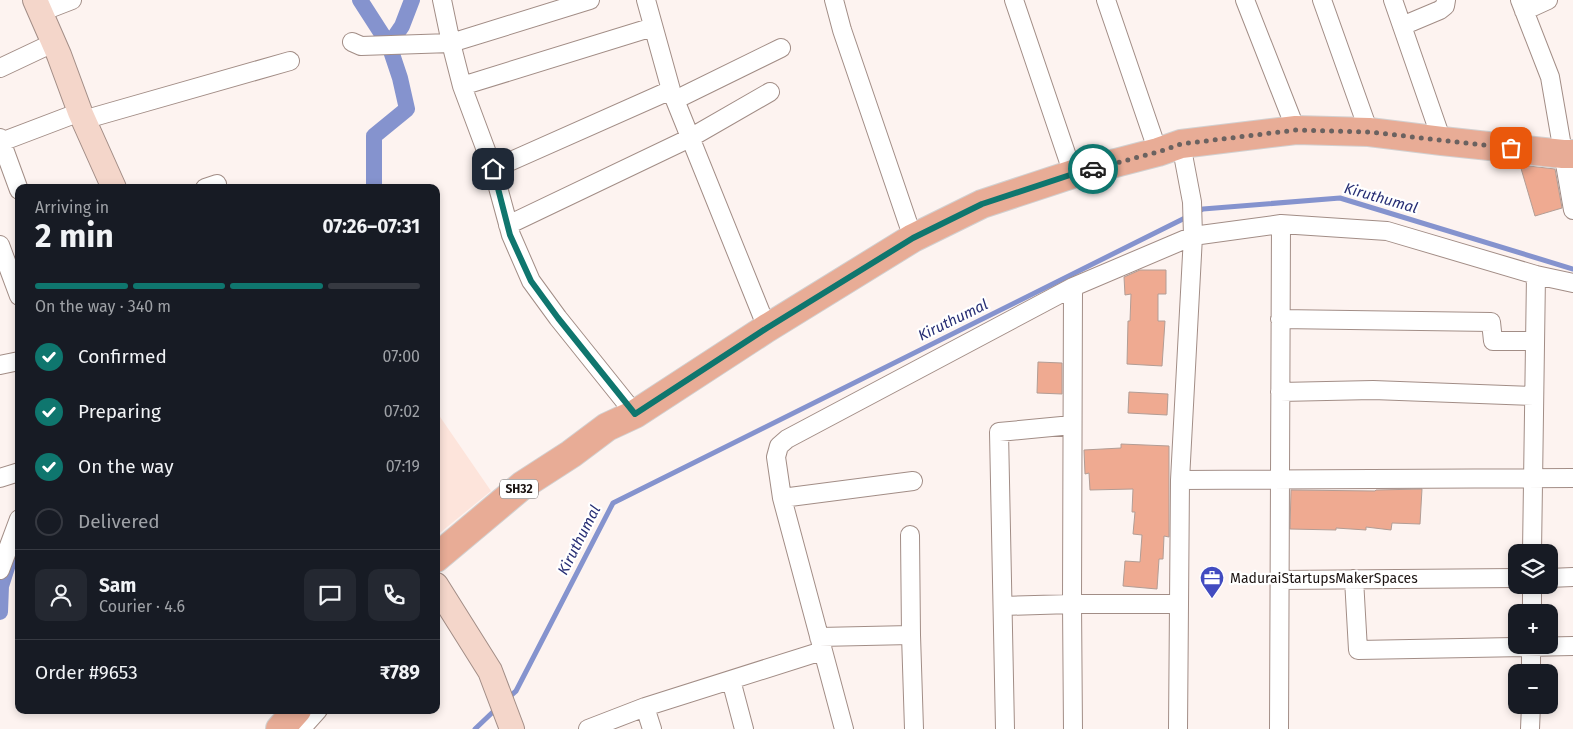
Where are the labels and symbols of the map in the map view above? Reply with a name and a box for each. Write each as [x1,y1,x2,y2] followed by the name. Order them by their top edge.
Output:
[1490,127,1532,169] pin
[1068,144,1118,194] courier
[472,148,514,190] pin
[1342,179,1420,217] water label: Kiruthumal
[915,295,991,345] water label: Kiruthumal
[500,479,538,498] road number: SH32
[554,502,604,578] water label: Kiruthumal
[1199,565,1225,599] office icon: MaduraiStartupsMakerSpaces
[1230,570,1418,587] place label: MaduraiStartupsMakerSpaces

